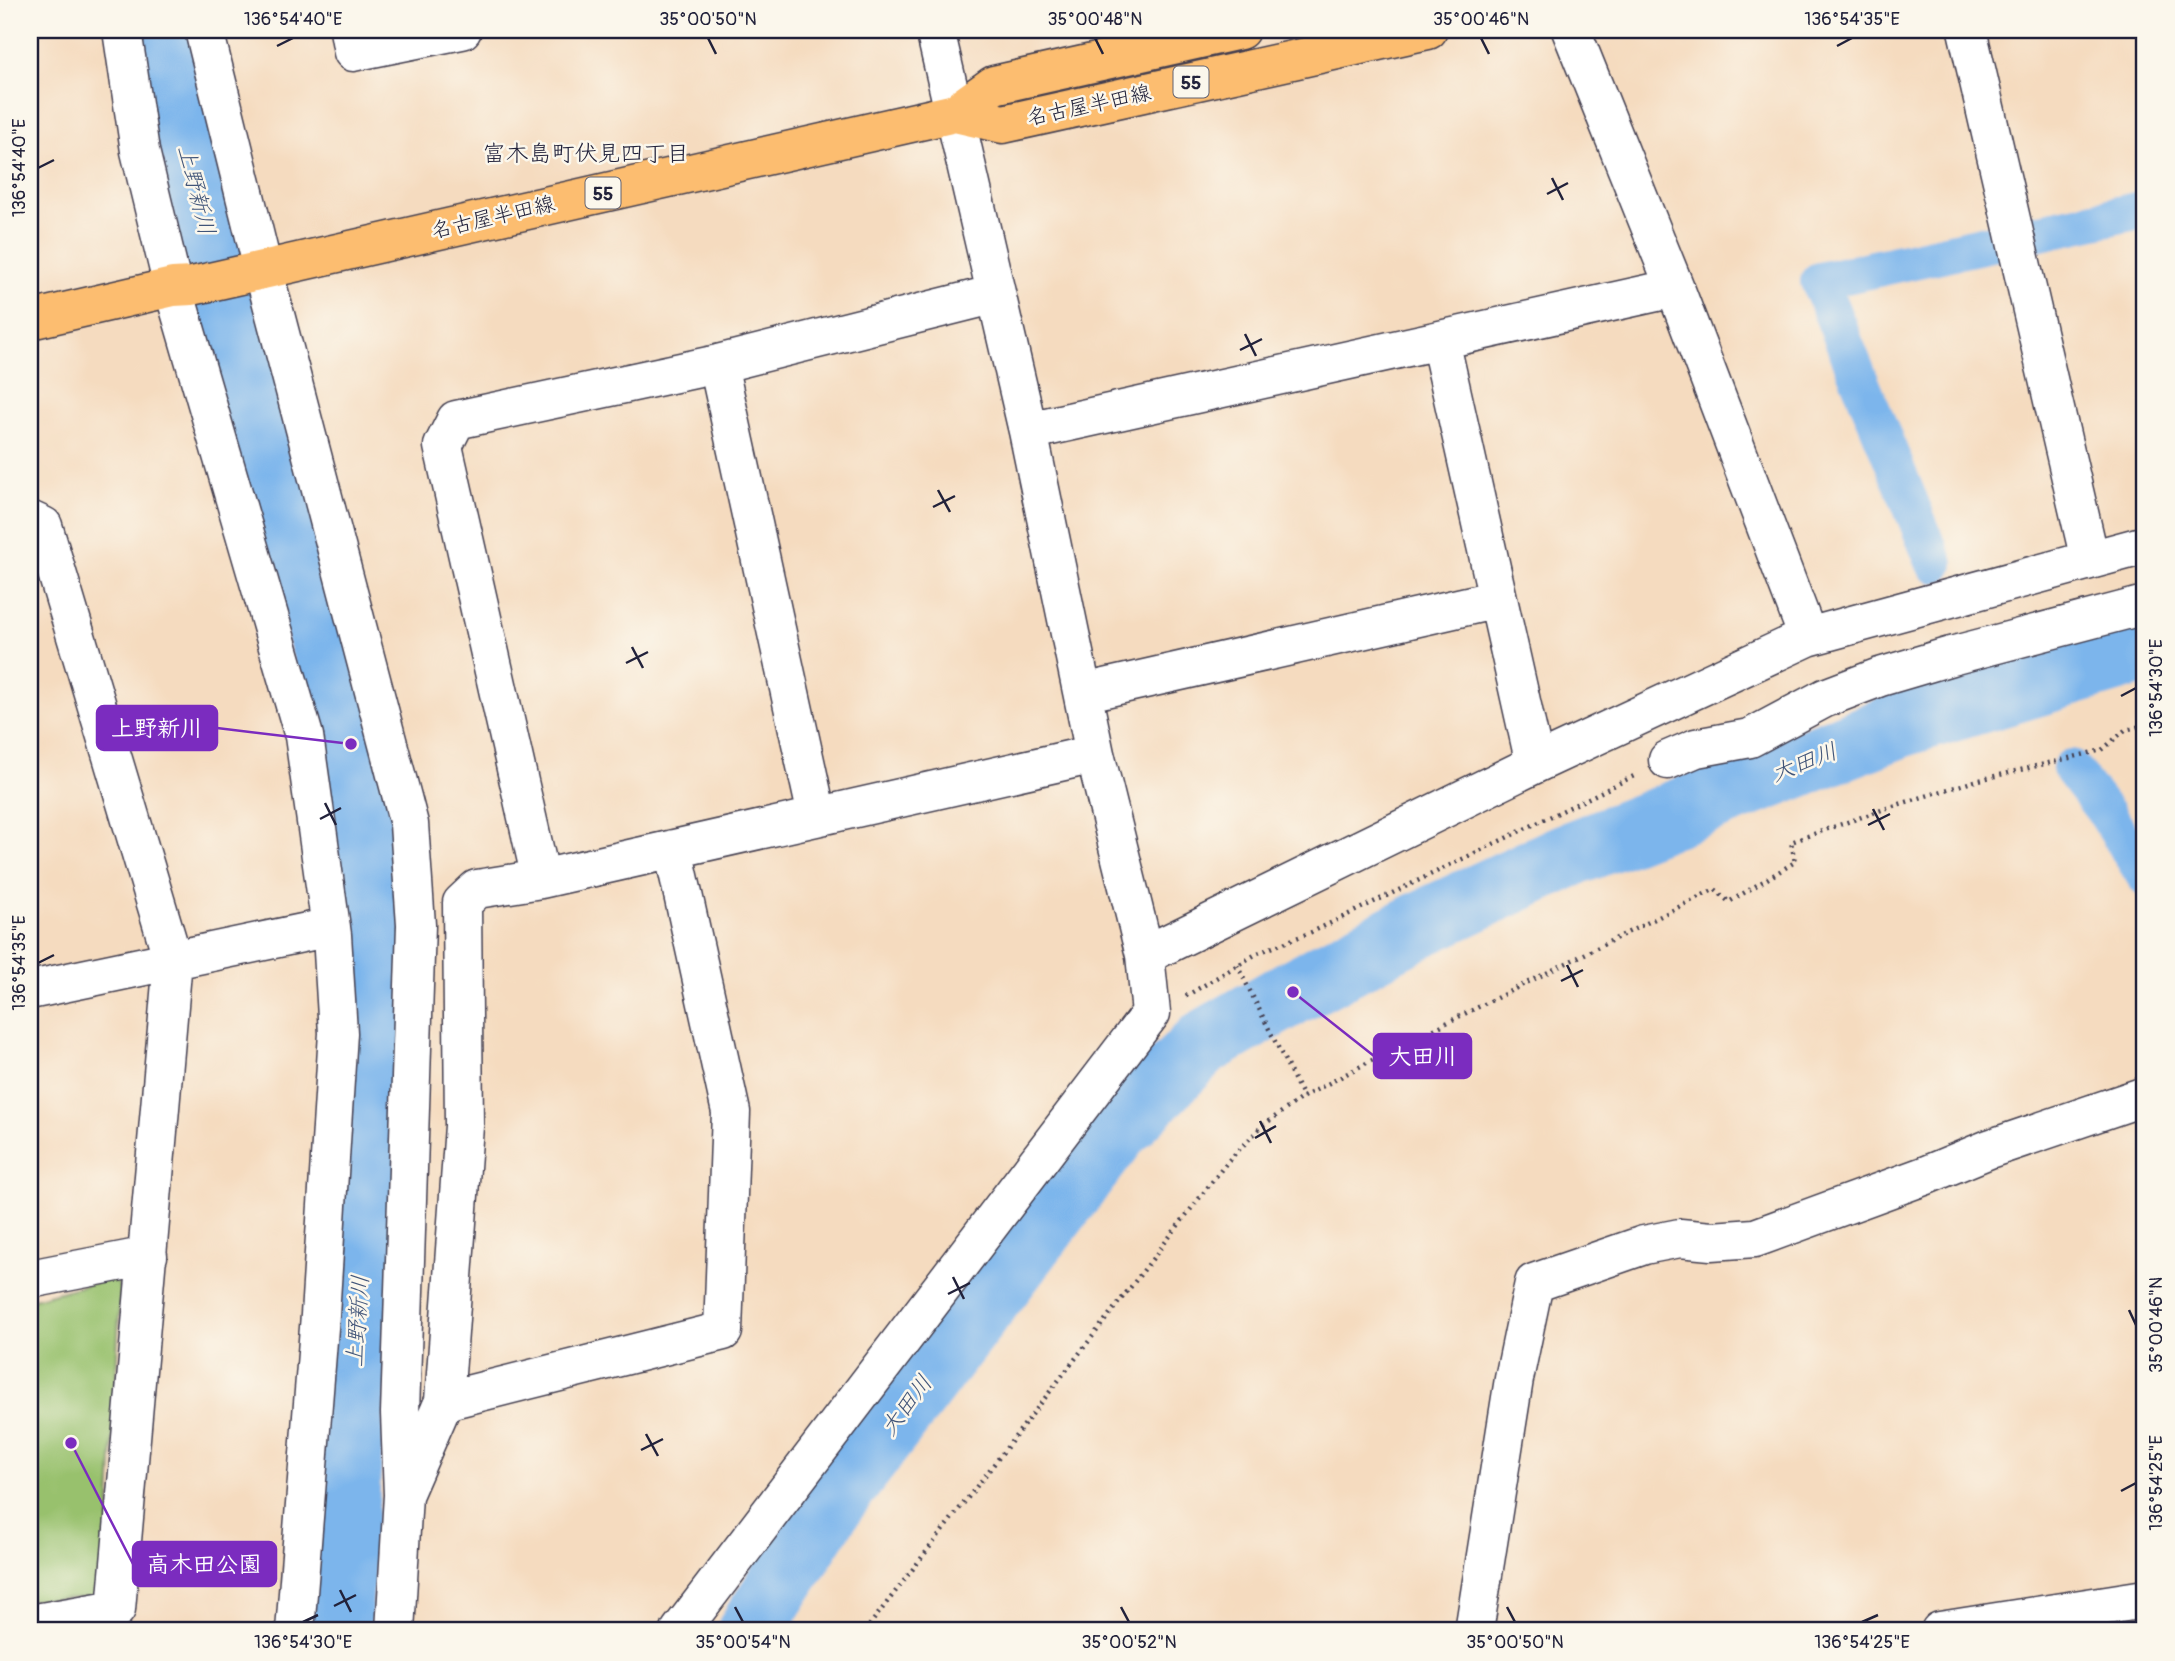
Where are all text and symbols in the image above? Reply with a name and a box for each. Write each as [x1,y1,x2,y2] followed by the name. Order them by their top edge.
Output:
[244,8,342,31] text: 136°54'40"E
[659,8,757,31] text: 35°00'50"N
[1048,8,1142,31] text: 35°00'48"N
[1433,8,1529,31] text: 35°00'46"N
[1804,8,1900,31] text: 136°54'35"E
[1174,66,1208,97] road number: 55
[1025,79,1154,132] street label: 名古屋半田線
[8,119,31,217] text: 136°54'40"E
[483,139,690,168] district label: 富木島町伏見四丁目
[171,142,222,238] water label: 上野新川
[586,178,620,209] road number: 55
[429,190,558,245] street label: 名古屋半田線
[2145,639,2168,737] text: 136°54'30"E
[97,706,217,750] callout: 上野新川
[111,714,203,743] text: 上野新川
[1767,737,1842,788] water label: 大田川
[8,915,31,1011] text: 136°54'35"E
[1374,1034,1471,1078] callout: 大田川
[1389,1042,1458,1071] text: 大田川
[340,1274,375,1368] water label: 上野新川
[2145,1277,2168,1373] text: 35°00'46"N
[874,1369,939,1442] water label: 大田川
[2145,1435,2168,1531] text: 136°54'25"E
[133,1542,276,1586] callout: 高木田公園
[147,1550,262,1579] text: 高木田公園
[254,1631,352,1654] text: 136°54'30"E
[695,1631,791,1654] text: 35°00'54"N
[1081,1631,1177,1654] text: 35°00'52"N
[1466,1631,1564,1654] text: 35°00'50"N
[1814,1631,1910,1654] text: 136°54'25"E

